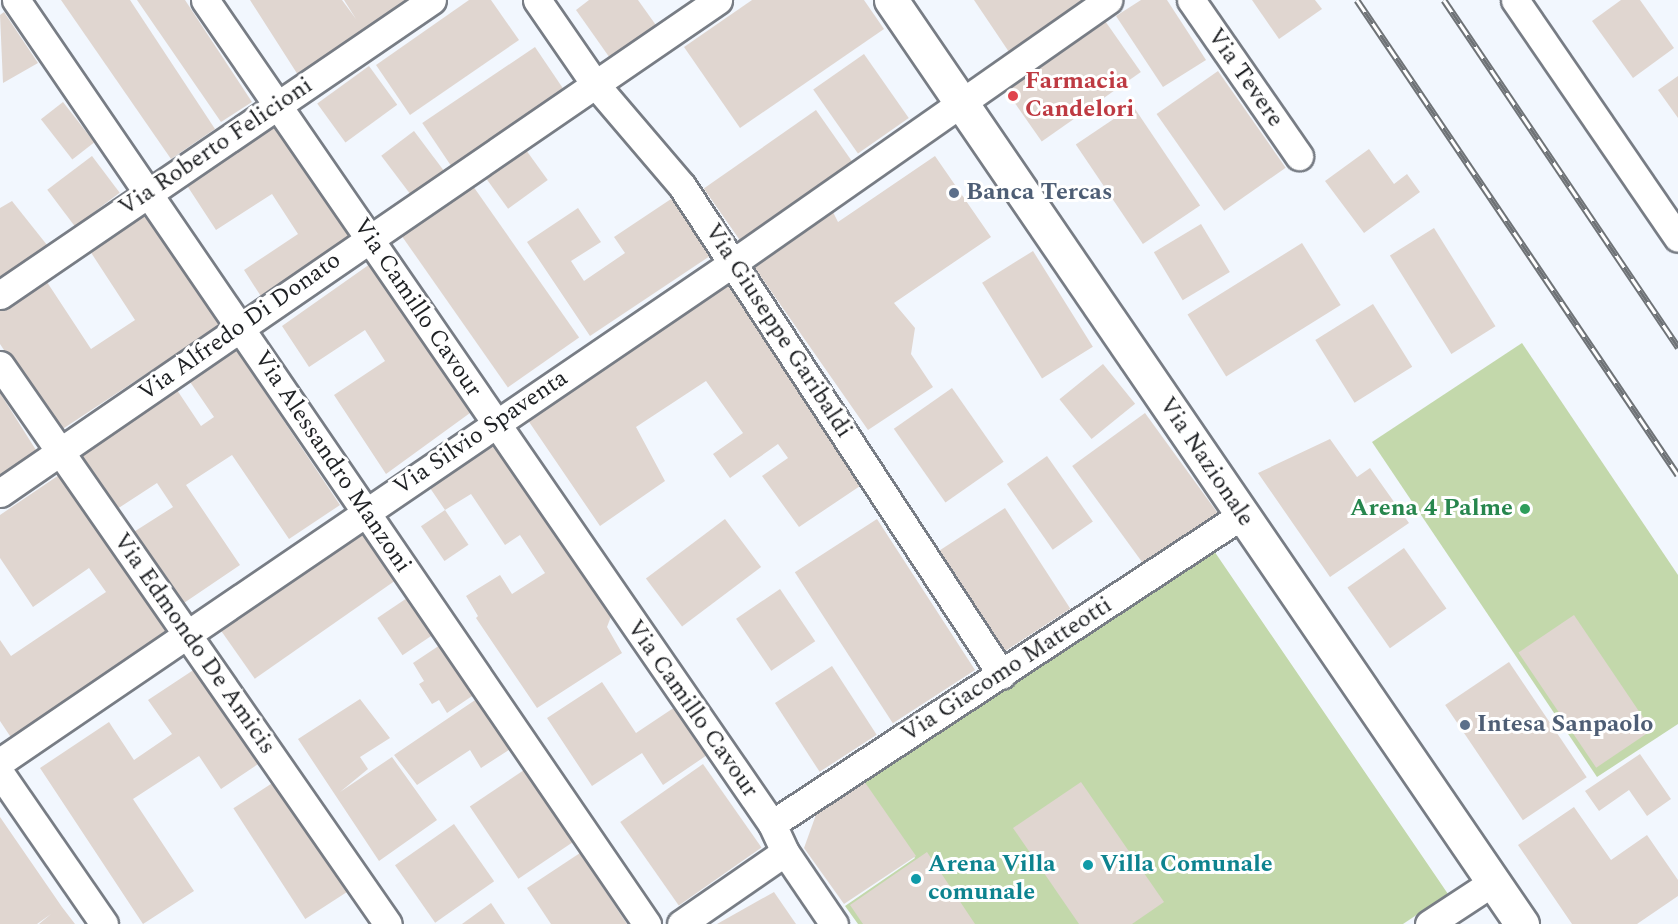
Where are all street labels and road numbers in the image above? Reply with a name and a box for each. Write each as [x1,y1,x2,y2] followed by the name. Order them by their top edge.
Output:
[1201,23,1289,133] street label: Via Tevere
[114,71,318,223] street label: Via Roberto Felicioni
[346,213,488,403] street label: Via Camillo Cavour
[698,218,858,444] street label: Via Giuseppe Garibaldi
[133,246,347,408] street label: Via Alfredo Di Donato
[247,345,417,579] street label: Via Alessandro Manzoni
[388,364,574,502] street label: Via Silvio Spaventa
[1152,392,1260,532] street label: Via Nazionale
[107,528,281,760] street label: Via Edmondo De Amicis
[896,591,1118,749] street label: Via Giacomo Matteotti
[620,615,764,803] street label: Via Camillo Cavour

